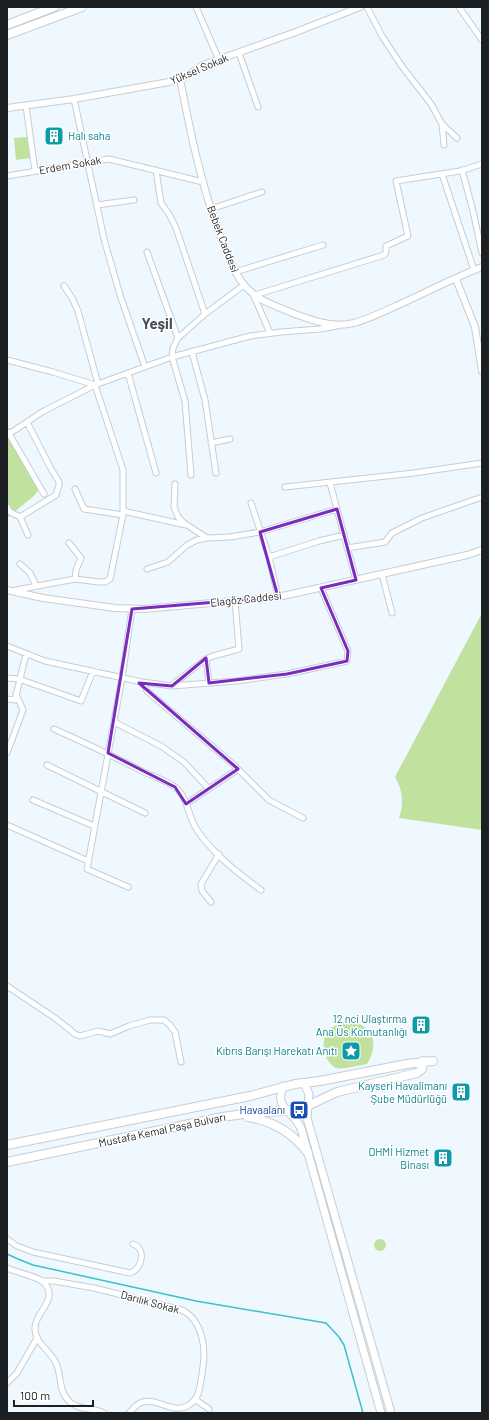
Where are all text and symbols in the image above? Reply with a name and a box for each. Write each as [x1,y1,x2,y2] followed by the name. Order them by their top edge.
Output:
[168,50,230,87] street label: Yüksel Sokak
[43,125,65,147] building icon: Halı saha
[68,129,110,142] place label: Halı saha
[38,153,102,176] street label: Erdem Sokak
[205,204,242,274] street label: Bebek Caddesi
[141,314,173,332] district label: Yeşil
[210,588,283,609] street label: Elagöz Caddesi
[316,1012,407,1038] place label: 12 nci Ulaştırma Ana Üs Komutanlığı
[410,1014,432,1036] building icon: 12 nci Ulaştırma Ana Üs Komutanlığı
[340,1040,362,1062] place icon: Kıbrıs Barışı Harekatı Anıtı
[216,1044,337,1057] place label: Kıbrıs Barışı Harekatı Anıtı
[358,1079,447,1105] place label: Kayseri Havalimanı Şube Müdürlüğü
[450,1081,472,1103] building icon: Kayseri Havalimanı Şube Müdürlüğü
[288,1099,310,1121] bus stop icon: Havaalanı
[239,1103,285,1116] place label: Havaalanı
[97,1110,227,1149] street label: Mustafa Kemal Paşa Bulvarı
[368,1144,429,1171] place label: DHMİ Hizmet Binası
[432,1147,454,1169] building icon: DHMİ Hizmet Binası
[119,1287,181,1316] street label: Darılık Sokak
[14,1382,93,1408] scale bar
[20,1388,50,1402] text: 100 m

